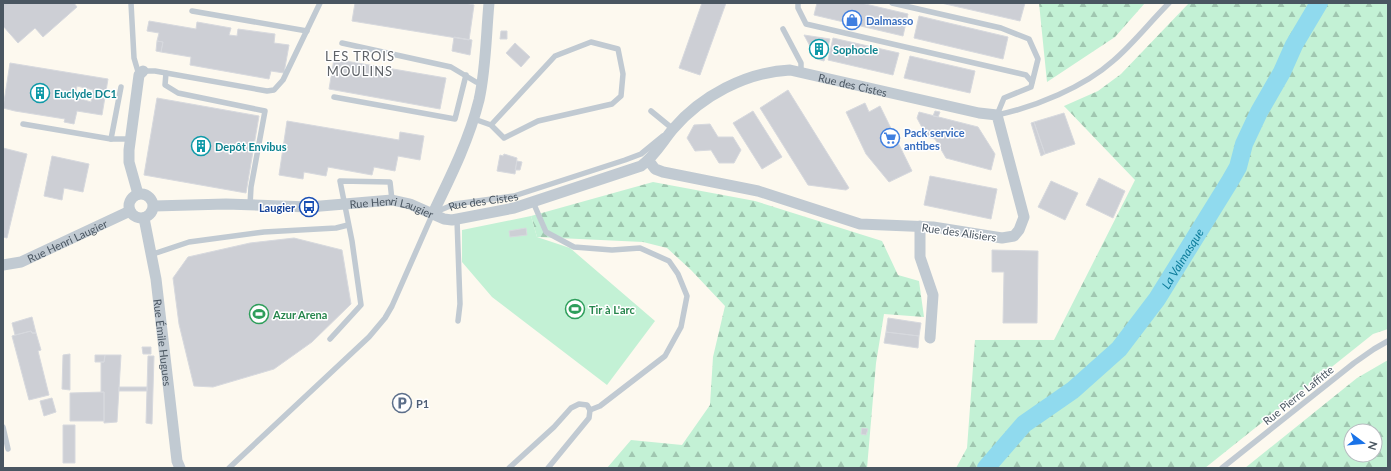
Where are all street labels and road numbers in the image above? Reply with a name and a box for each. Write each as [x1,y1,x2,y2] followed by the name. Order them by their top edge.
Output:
[817,70,889,98] street label: Rue des Cistes
[446,189,520,213] street label: Rue des Cistes
[349,193,436,220] street label: Rue Henri Laugier
[25,216,109,265] street label: Rue Henri Laugier
[921,220,997,244] street label: Rue des Alisiers
[152,298,175,387] street label: Rue Émile Hugues
[1260,362,1336,427] street label: Rue Pierre Laffitte

